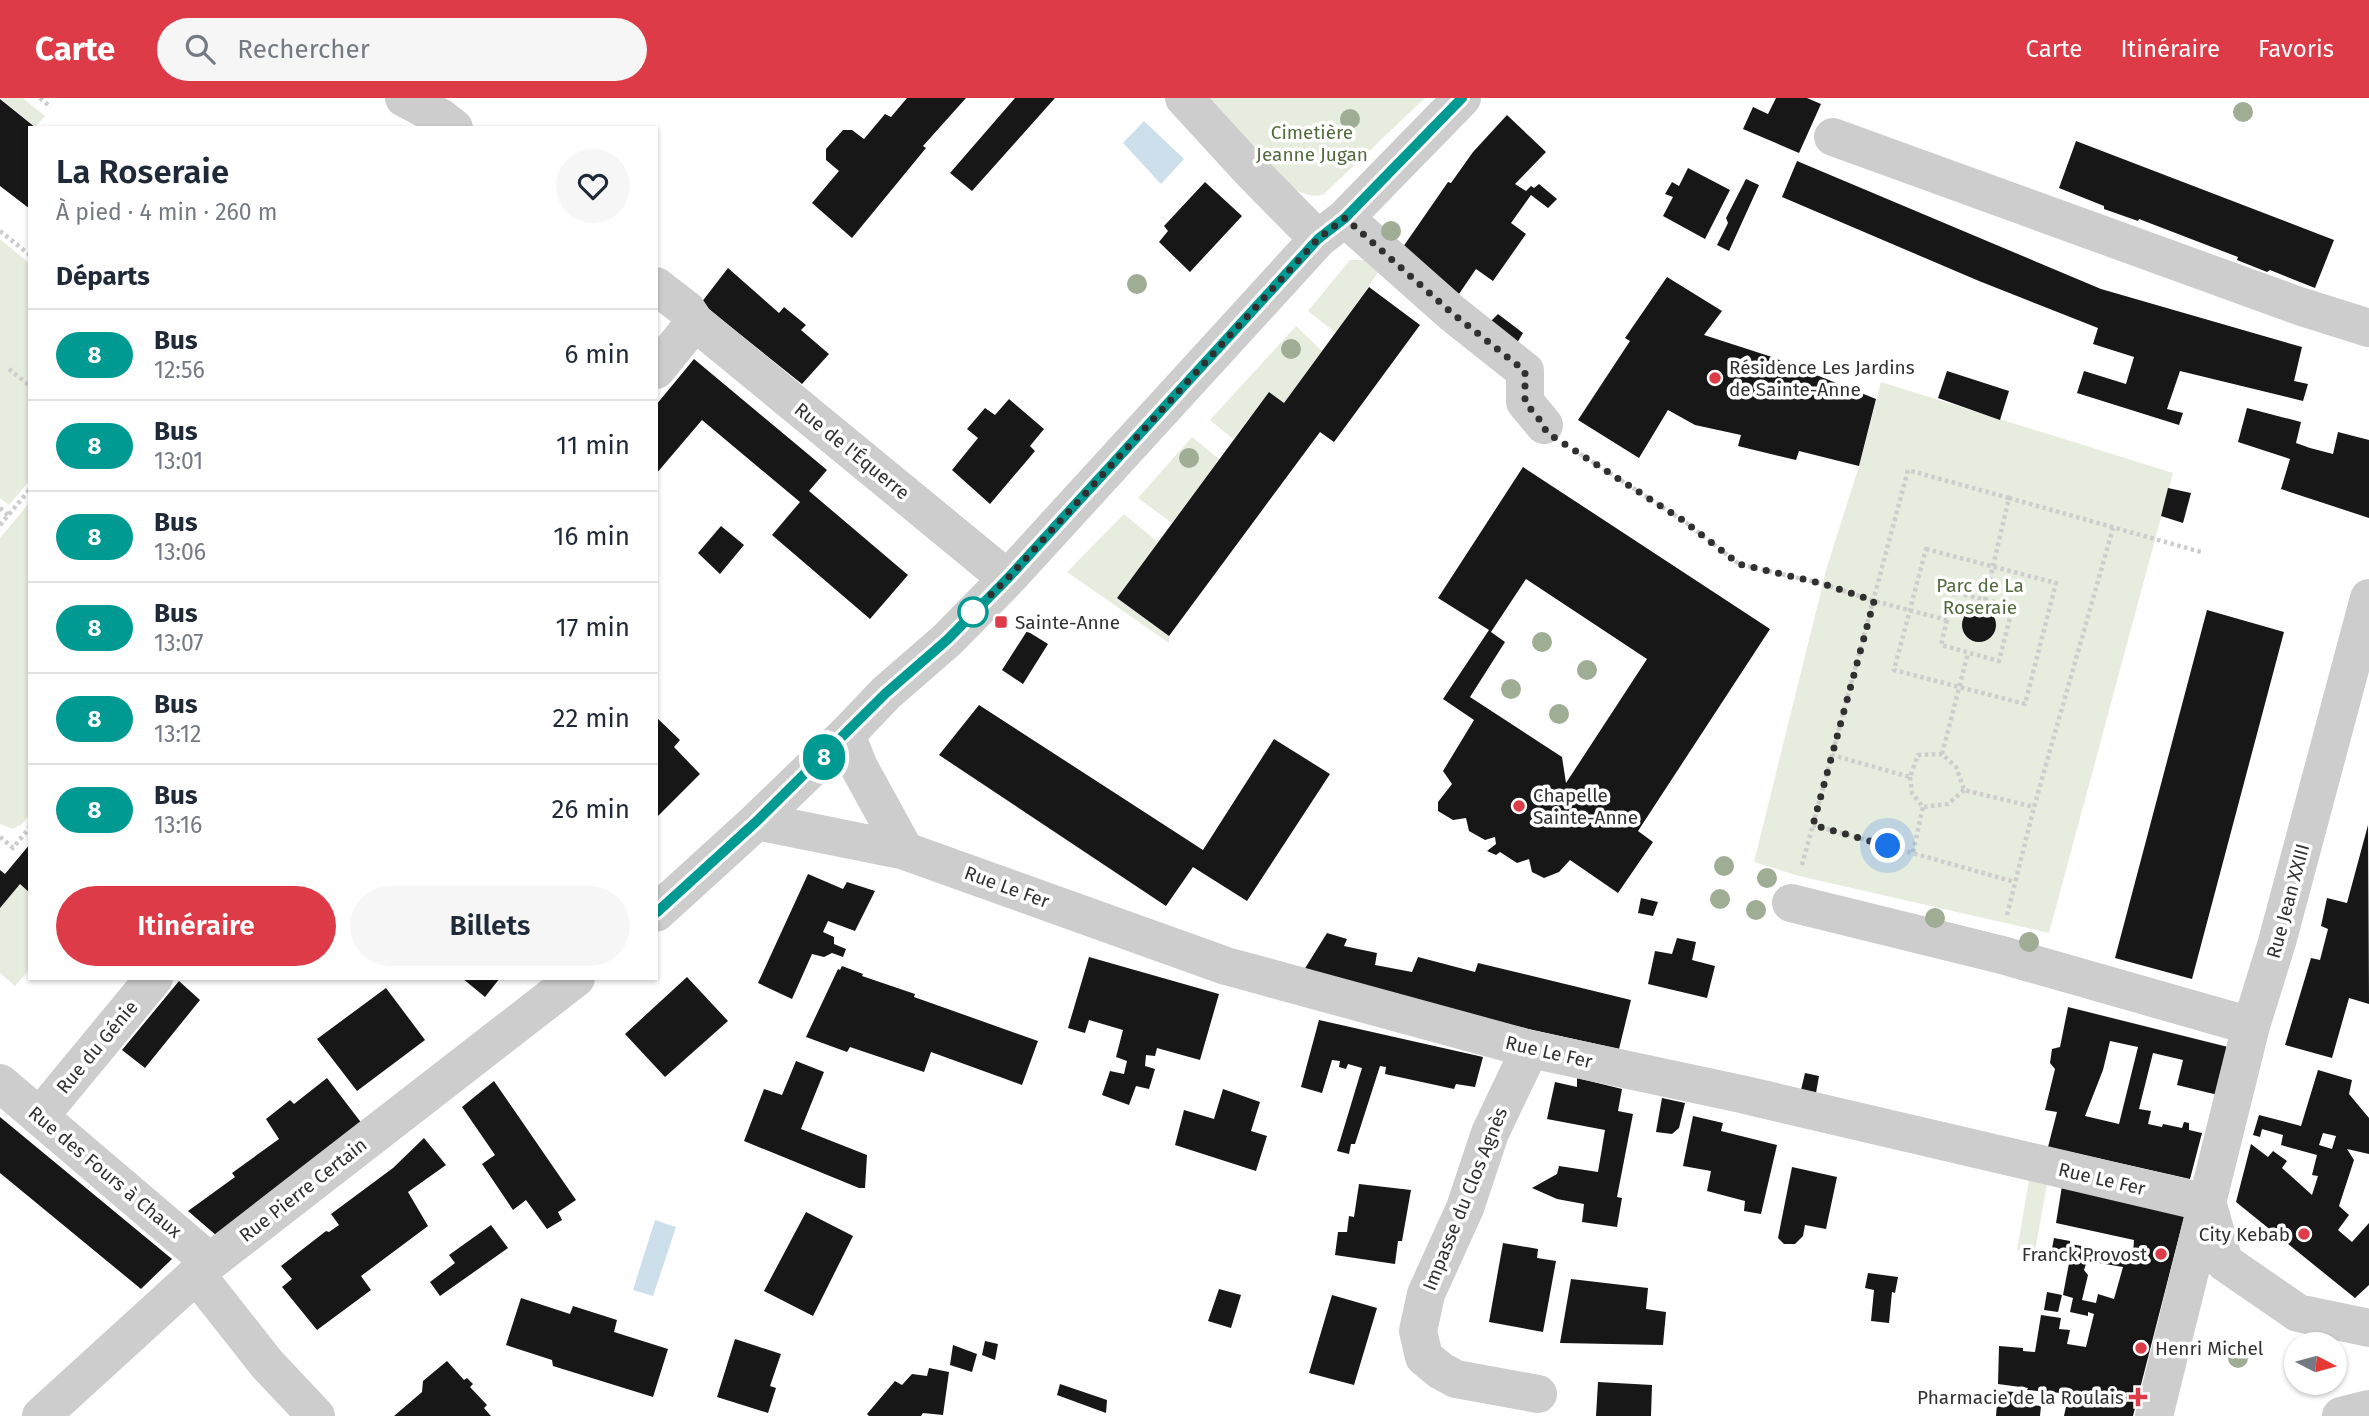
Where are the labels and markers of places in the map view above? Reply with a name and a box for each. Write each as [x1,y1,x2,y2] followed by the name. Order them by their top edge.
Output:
[1729,356,1915,401] place label: Résidence Les Jardins de Sainte-Anne
[1707,370,1723,386] marker: Résidence Les Jardins de Sainte-Anne
[958,597,988,627] unlabelled marker
[1015,611,1120,634] place label: Sainte-Anne
[993,614,1009,630] marker: Sainte-Anne
[1533,784,1638,829] place label: Chapelle Sainte-Anne
[1511,798,1527,814] marker: Chapelle Sainte-Anne
[2199,1223,2290,1246] place label: City Kebab
[2296,1226,2312,1242] marker: City Kebab
[2022,1243,2147,1266] place label: Franck Provost
[2153,1246,2169,1262] marker: Franck Provost
[2155,1337,2264,1360] place label: Henri Michel
[2133,1340,2149,1356] marker: Henri Michel
[1917,1386,2124,1409] place label: Pharmacie de la Roulais
[2130,1389,2146,1405] marker: Pharmacie de la Roulais

